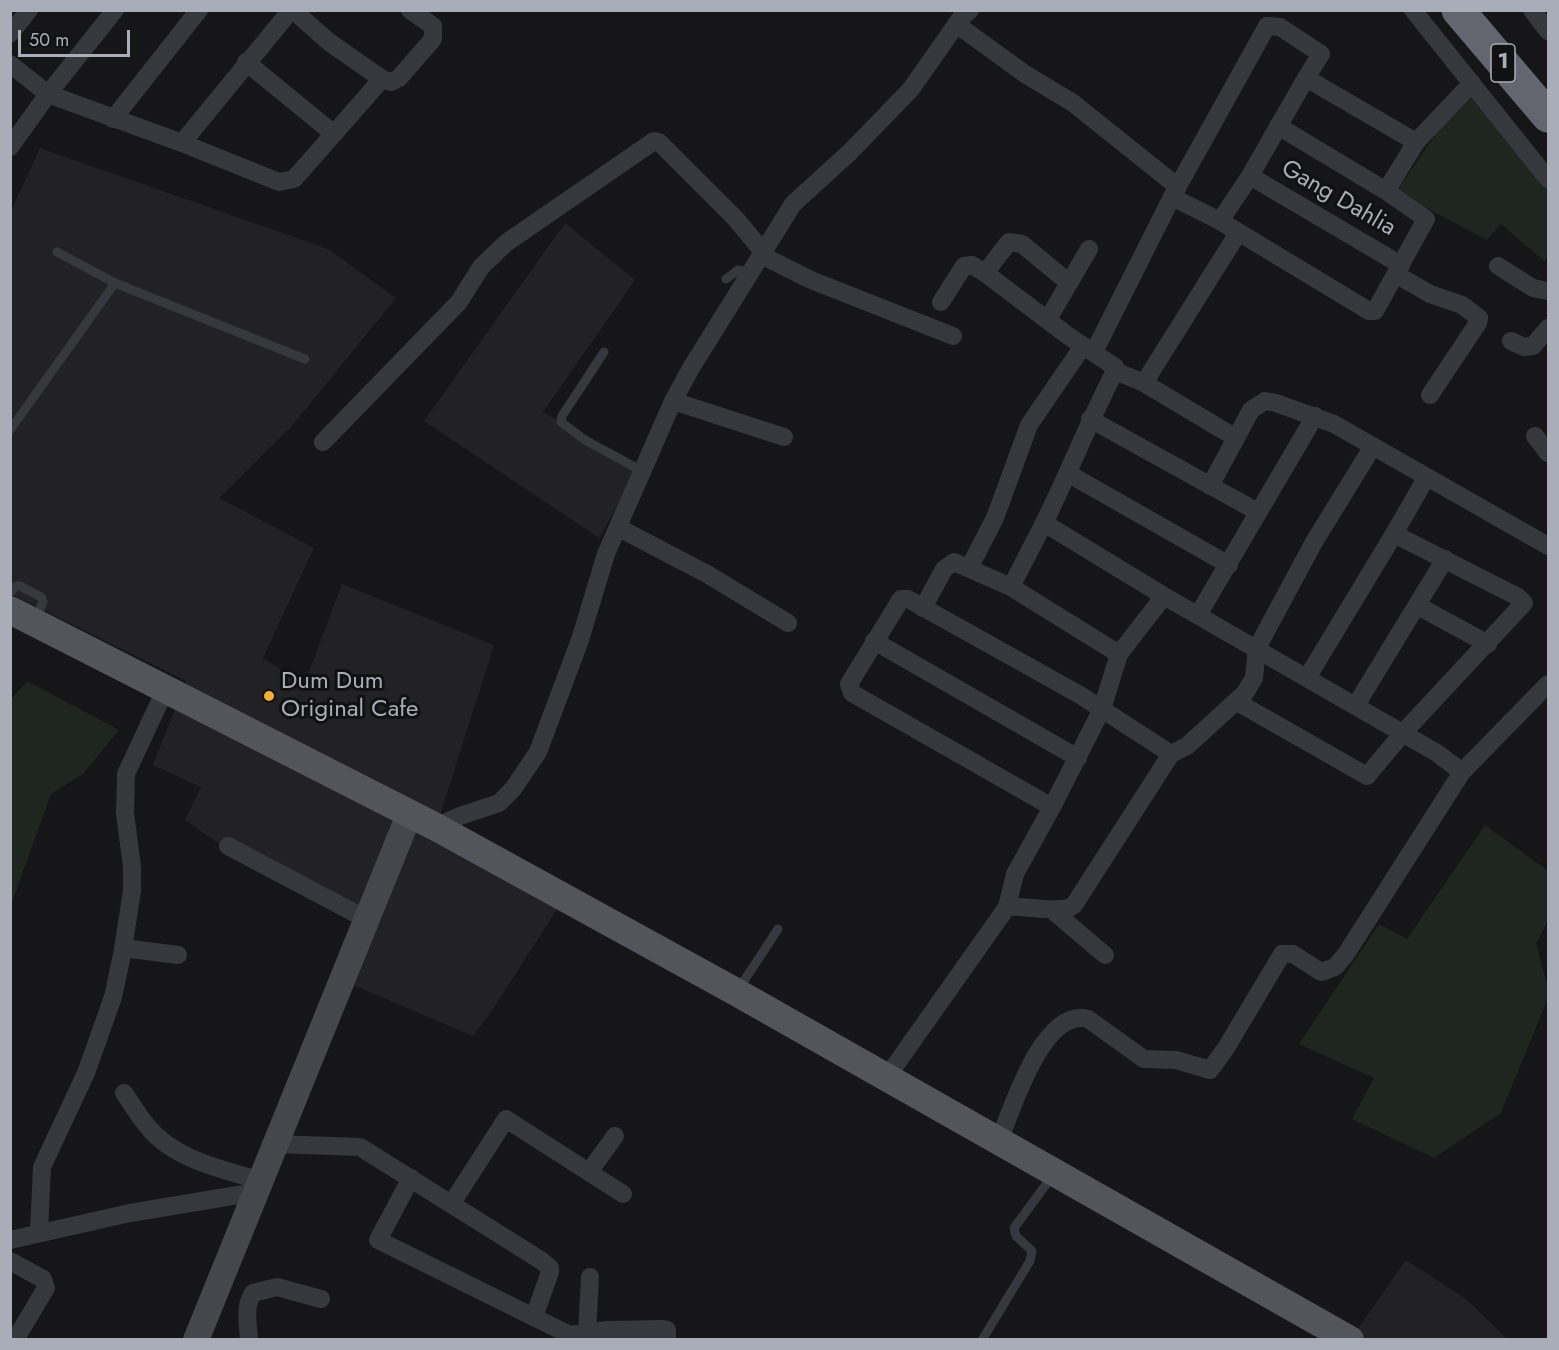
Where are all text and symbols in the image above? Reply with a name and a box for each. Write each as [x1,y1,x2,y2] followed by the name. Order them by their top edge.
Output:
[21,18,134,56] scale bar
[29,27,69,53] text: 50 m
[1491,44,1515,82] road number: 1
[1276,155,1400,243] street label: Gang Dahlia
[281,668,418,724] place label: Dum Dum Original Cafe
[262,689,276,703] marker: Dum Dum Original Cafe

